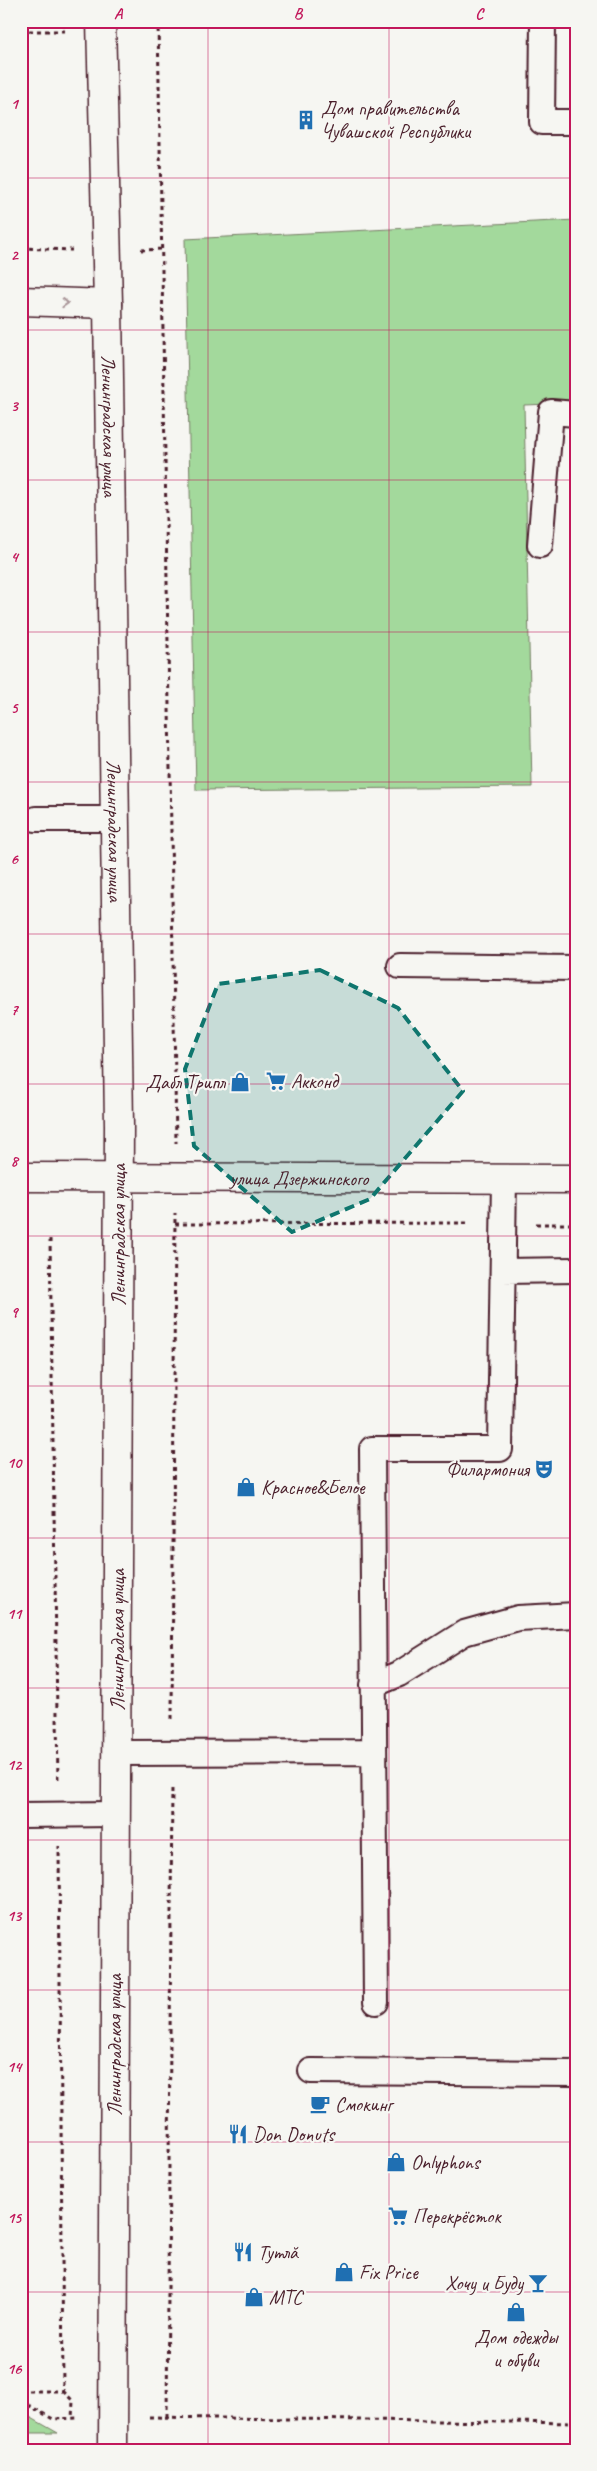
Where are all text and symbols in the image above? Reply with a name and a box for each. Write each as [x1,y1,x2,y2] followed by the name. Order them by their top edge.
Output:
[114,4,124,24] text: A
[294,4,304,24] text: B
[475,4,485,24] text: C
[10,94,19,114] text: 1
[321,96,472,144] place label: Дом правительства Чувашской Республики
[295,109,317,131] building icon: Дом правительства Чувашской Республики
[10,245,19,265] text: 2
[61,297,69,308] one-way arrow
[96,355,123,499] street label: Ленинградская улица
[10,396,19,416] text: 3
[10,547,19,567] text: 4
[11,698,20,718] text: 5
[101,760,128,904] street label: Ленинградская улица
[10,849,19,869] text: 6
[10,1000,19,1020] text: 7
[291,1069,340,1094] place label: Акконд
[146,1070,227,1095] place label: Дабл Трипл
[265,1070,287,1092] supermarket icon: Акконд
[229,1071,251,1093] shop icon: Дабл Трипл
[10,1151,19,1171] text: 8
[106,1162,131,1306] street label: Ленинградская улица
[229,1166,369,1191] street label: улица Дзержинского
[10,1302,19,1322] text: 9
[7,1453,23,1473] text: 10
[446,1457,531,1482] place label: Филармония
[533,1458,555,1480] theatre icon: Филармония
[261,1475,366,1500] place label: Красное&Белое
[235,1476,257,1498] shop icon: Красное&Белое
[105,1567,130,1711] street label: Ленинградская улица
[7,1604,23,1624] text: 11
[7,1755,23,1775] text: 12
[7,1906,23,1926] text: 13
[102,1972,127,2116] street label: Ленинградская улица
[7,2057,23,2077] text: 14
[335,2092,395,2117] place label: Смокинг
[309,2093,331,2115] cafe icon: Смокинг
[253,2122,336,2147] place label: Don Donuts
[227,2123,249,2145] restaurant icon: Don Donuts
[411,2150,482,2175] place label: Onlyphons
[385,2151,407,2173] shop icon: Onlyphons
[413,2204,502,2229] place label: Перекрёсток
[387,2205,409,2227] supermarket icon: Перекрёсток
[7,2208,23,2228] text: 15
[258,2240,299,2265] place label: Тутлӑ
[232,2241,254,2263] restaurant icon: Тутлӑ
[359,2260,419,2285] place label: Fix Price
[333,2261,355,2283] shop icon: Fix Price
[445,2271,524,2296] place label: Хочу и Буду
[527,2272,549,2294] bar icon: Хочу и Буду
[269,2285,305,2310] place label: МТС
[243,2286,265,2308] shop icon: МТС
[505,2301,527,2323] shop icon: Дом одежды и обуви
[474,2325,559,2373] place label: Дом одежды и обуви
[7,2359,23,2379] text: 16

